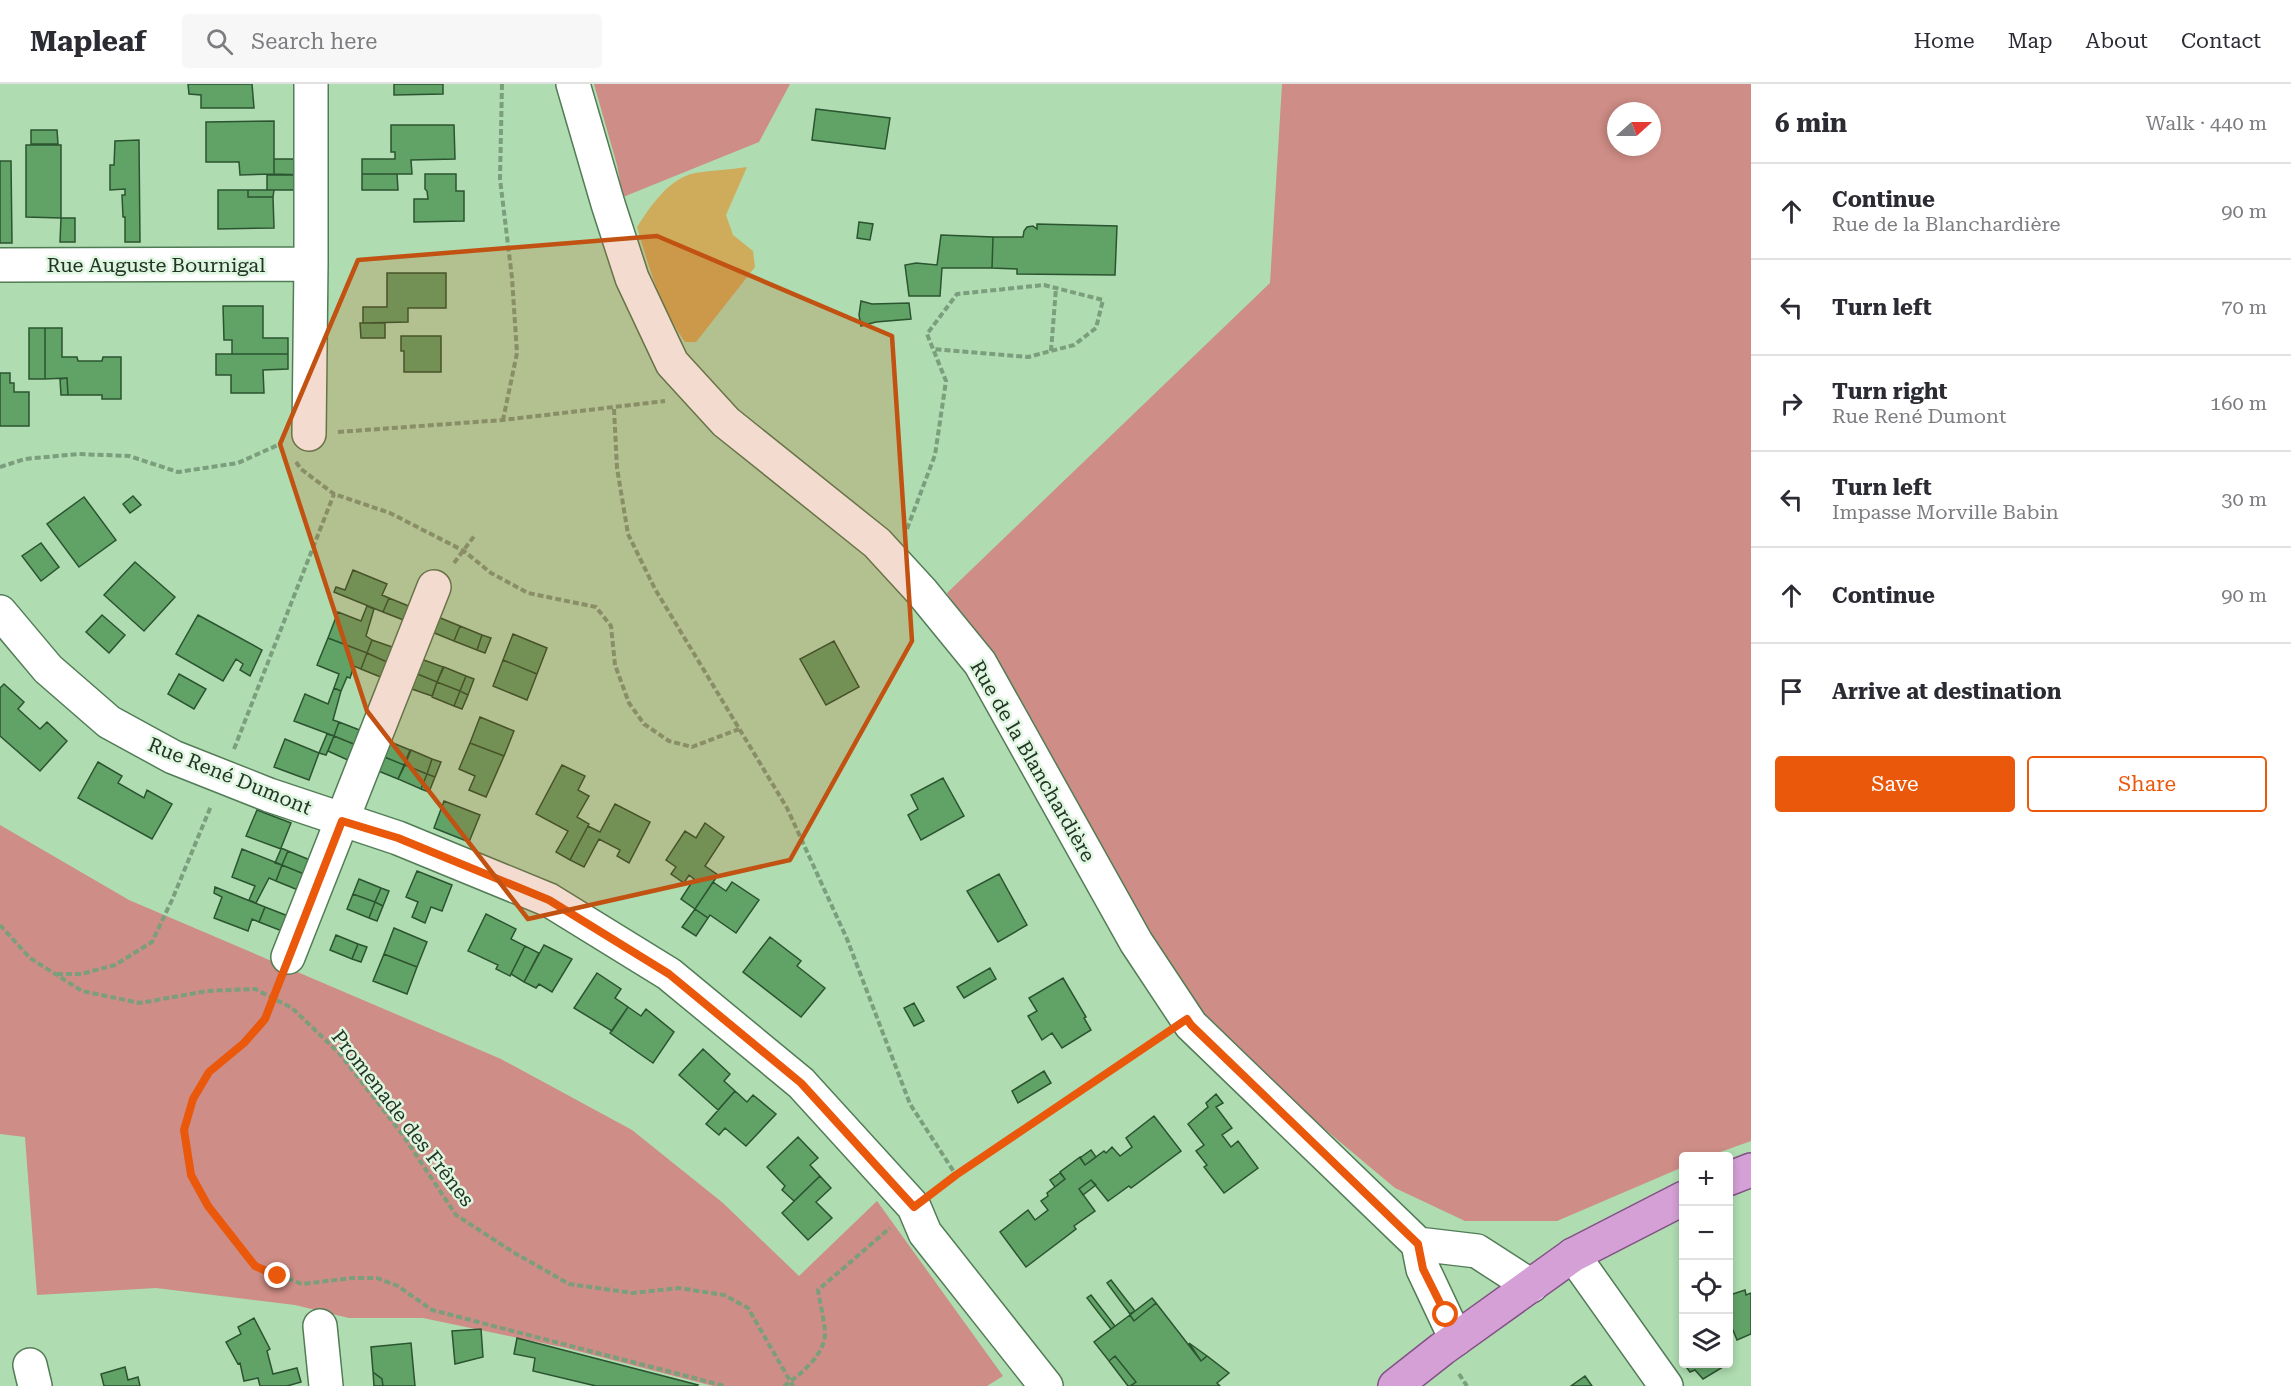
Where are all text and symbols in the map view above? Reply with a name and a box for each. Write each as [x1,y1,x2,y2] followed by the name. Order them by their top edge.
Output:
[182,14,602,68] search box
[30,25,146,58] text: Mapleaf
[203,25,236,58] icon: search
[251,29,377,54] text: Search here
[1914,29,1975,53] text: Home
[2008,29,2053,53] text: Map
[2086,29,2148,53] text: About
[2181,29,2261,53] text: Contact
[1607,102,1661,156] north arrow
[1775,108,1847,138] text: 6 min
[2146,111,2267,135] text: Walk · 440 m
[1832,187,1935,212] text: Continue
[1775,195,1808,228] icon: ahead
[2221,199,2267,223] text: 90 m
[1832,212,2060,236] text: Rue de la Blanchardière
[47,253,265,277] street label: Rue Auguste Bournigal
[1775,291,1808,324] icon: left
[1832,295,1932,320] text: Turn left
[2221,295,2267,319] text: 70 m
[1832,379,1947,404] text: Turn right
[1775,387,1808,420] icon: right
[2210,391,2267,415] text: 160 m
[1832,404,2006,428] text: Rue René Dumont
[1832,475,1932,500] text: Turn left
[1775,483,1808,516] icon: left
[2221,487,2267,511] text: 30 m
[1832,500,2059,524] text: Impasse Morville Babin
[1775,579,1808,612] icon: ahead
[1832,583,1935,608] text: Continue
[2221,583,2267,607] text: 90 m
[966,656,1101,866] street label: Rue de la Blanchardière
[1775,675,1808,708] icon: arrive
[1832,679,2061,704] text: Arrive at destination
[145,732,316,820] street label: Rue René Dumont
[1775,756,2015,812] button: Save
[2027,756,2267,812] button: Share
[327,1025,479,1211] street label: Promenade des Frênes
[1679,1152,1733,1368] map controls
[1679,1152,1733,1206] button: +
[1679,1206,1733,1260] button: −
[1679,1260,1733,1314] button: locate
[264,1262,290,1288] route end
[1432,1301,1458,1327] route start
[1679,1314,1733,1368] button: layers

